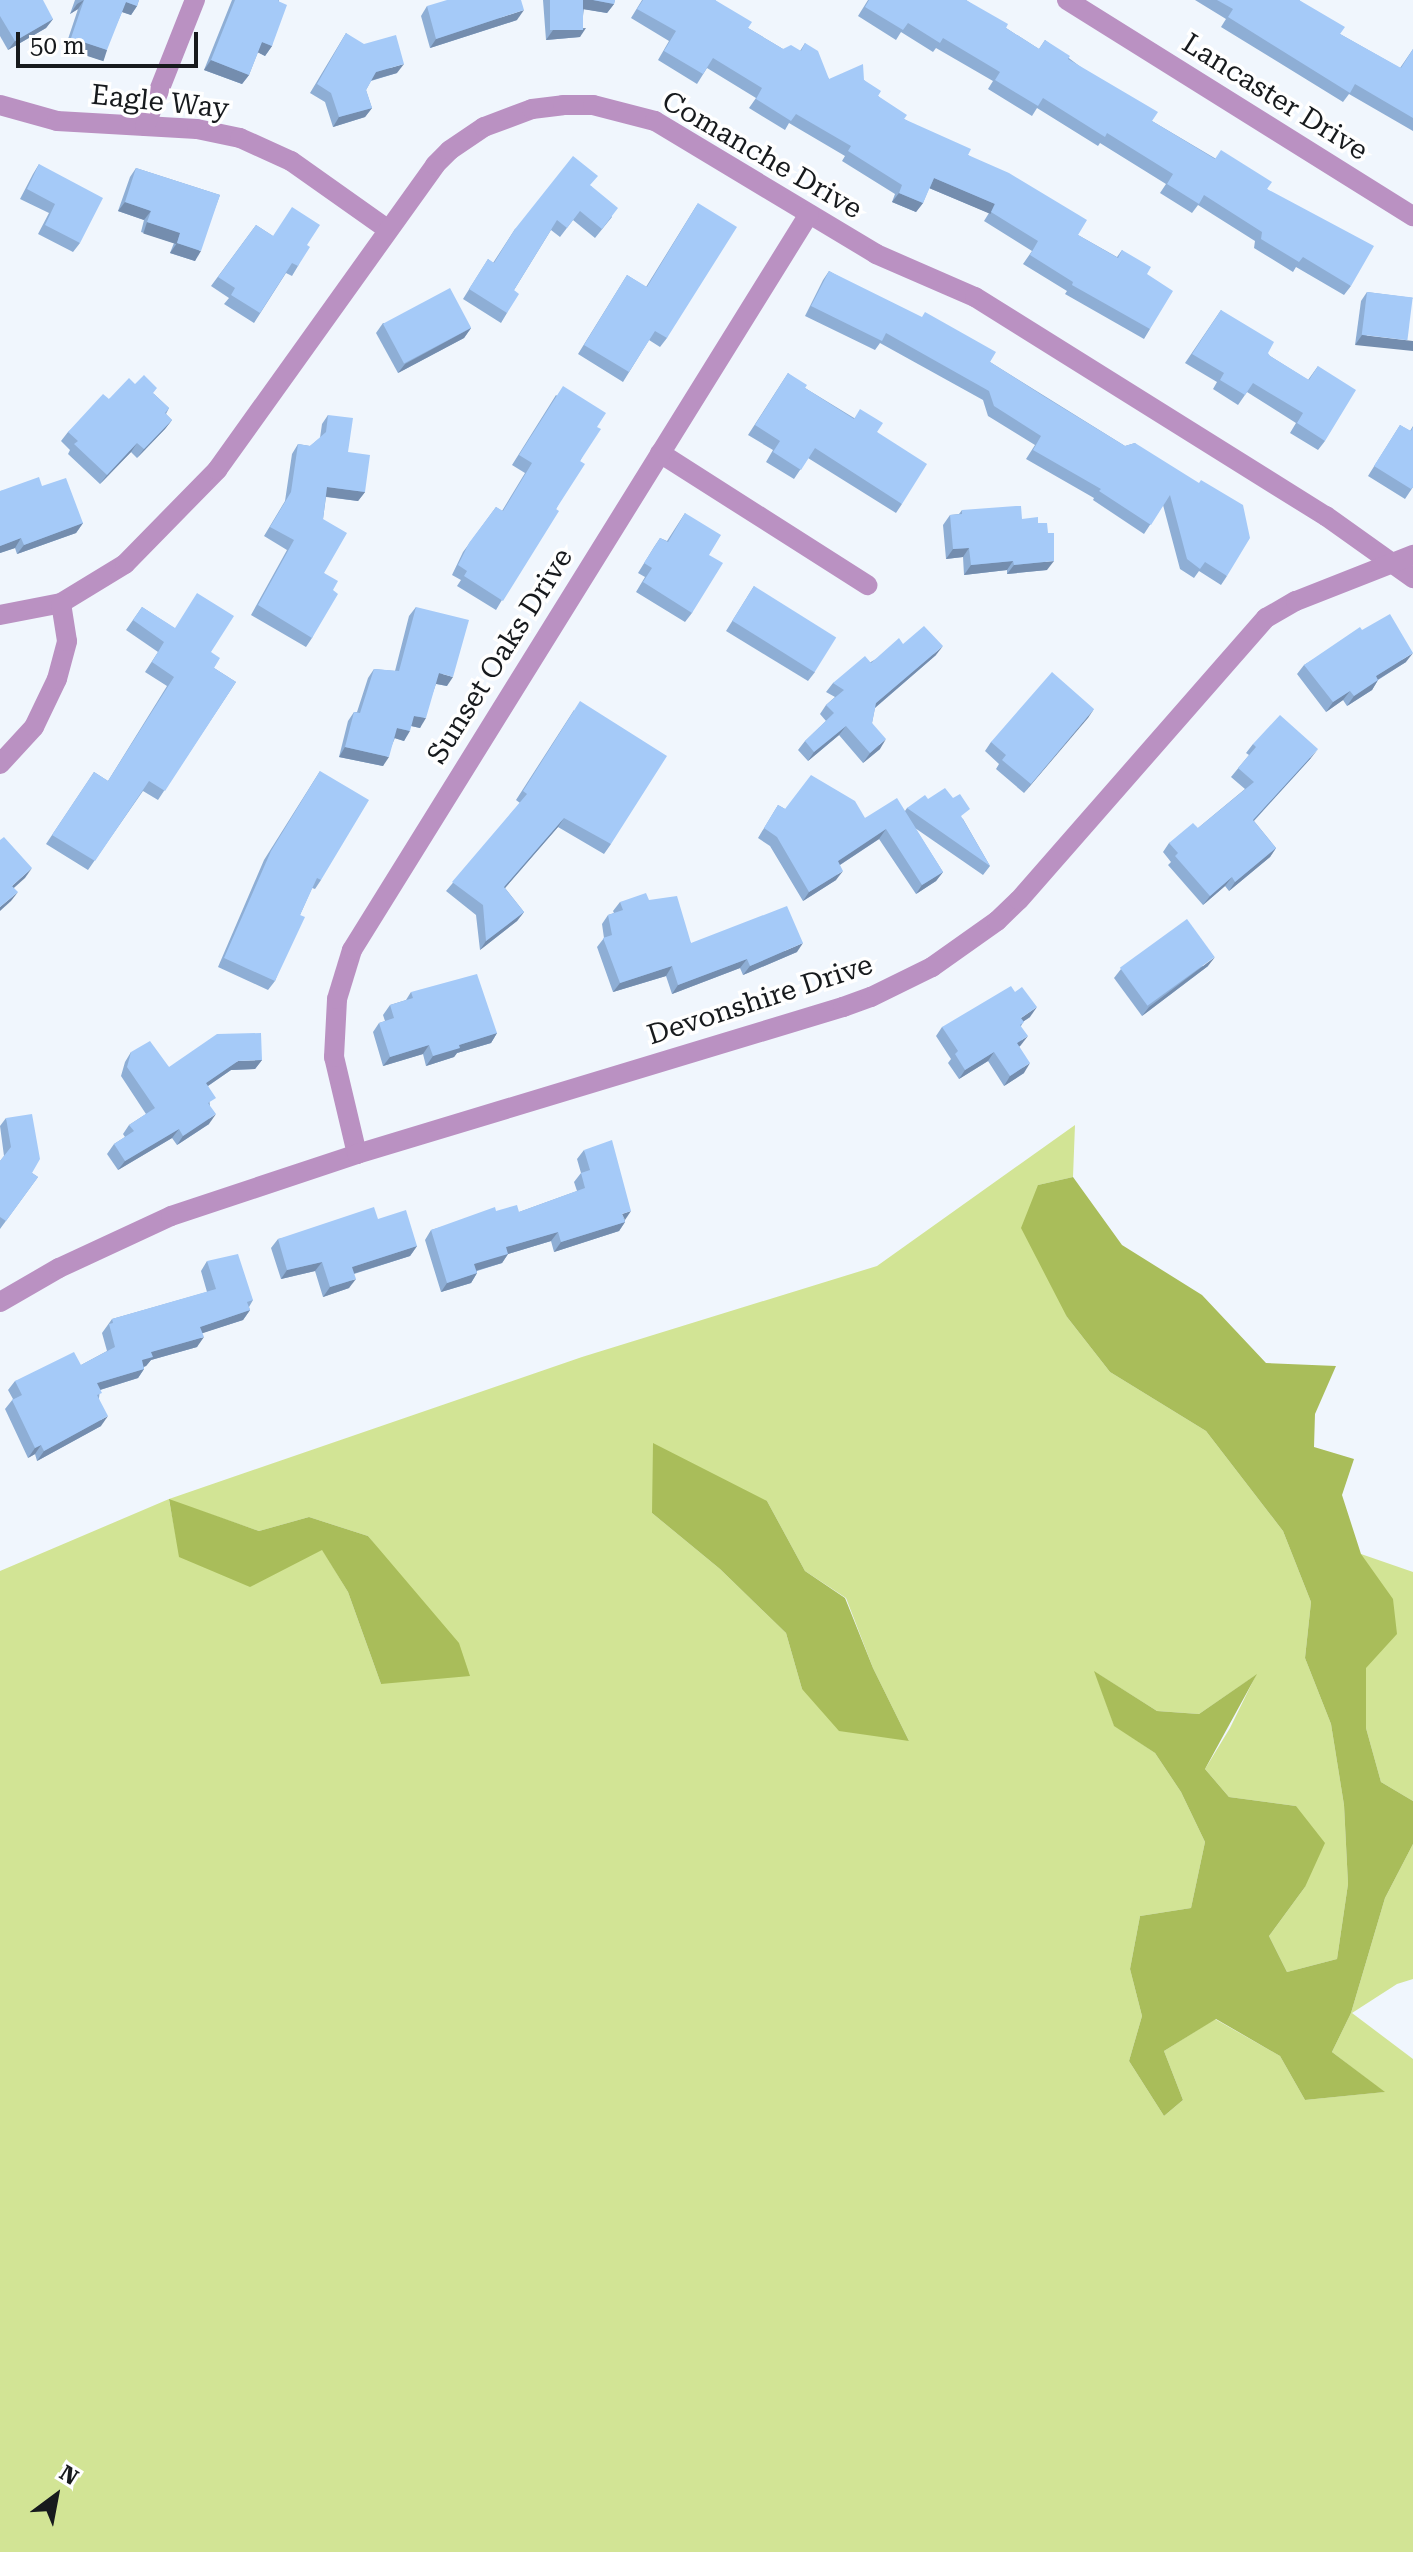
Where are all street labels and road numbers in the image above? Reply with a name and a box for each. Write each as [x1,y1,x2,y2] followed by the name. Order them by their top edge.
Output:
[1176,27,1374,167] street label: Lancaster Drive
[89,78,231,126] street label: Eagle Way
[656,84,868,226] street label: Comanche Drive
[420,542,580,770] street label: Sunset Oaks Drive
[643,948,877,1052] street label: Devonshire Drive

